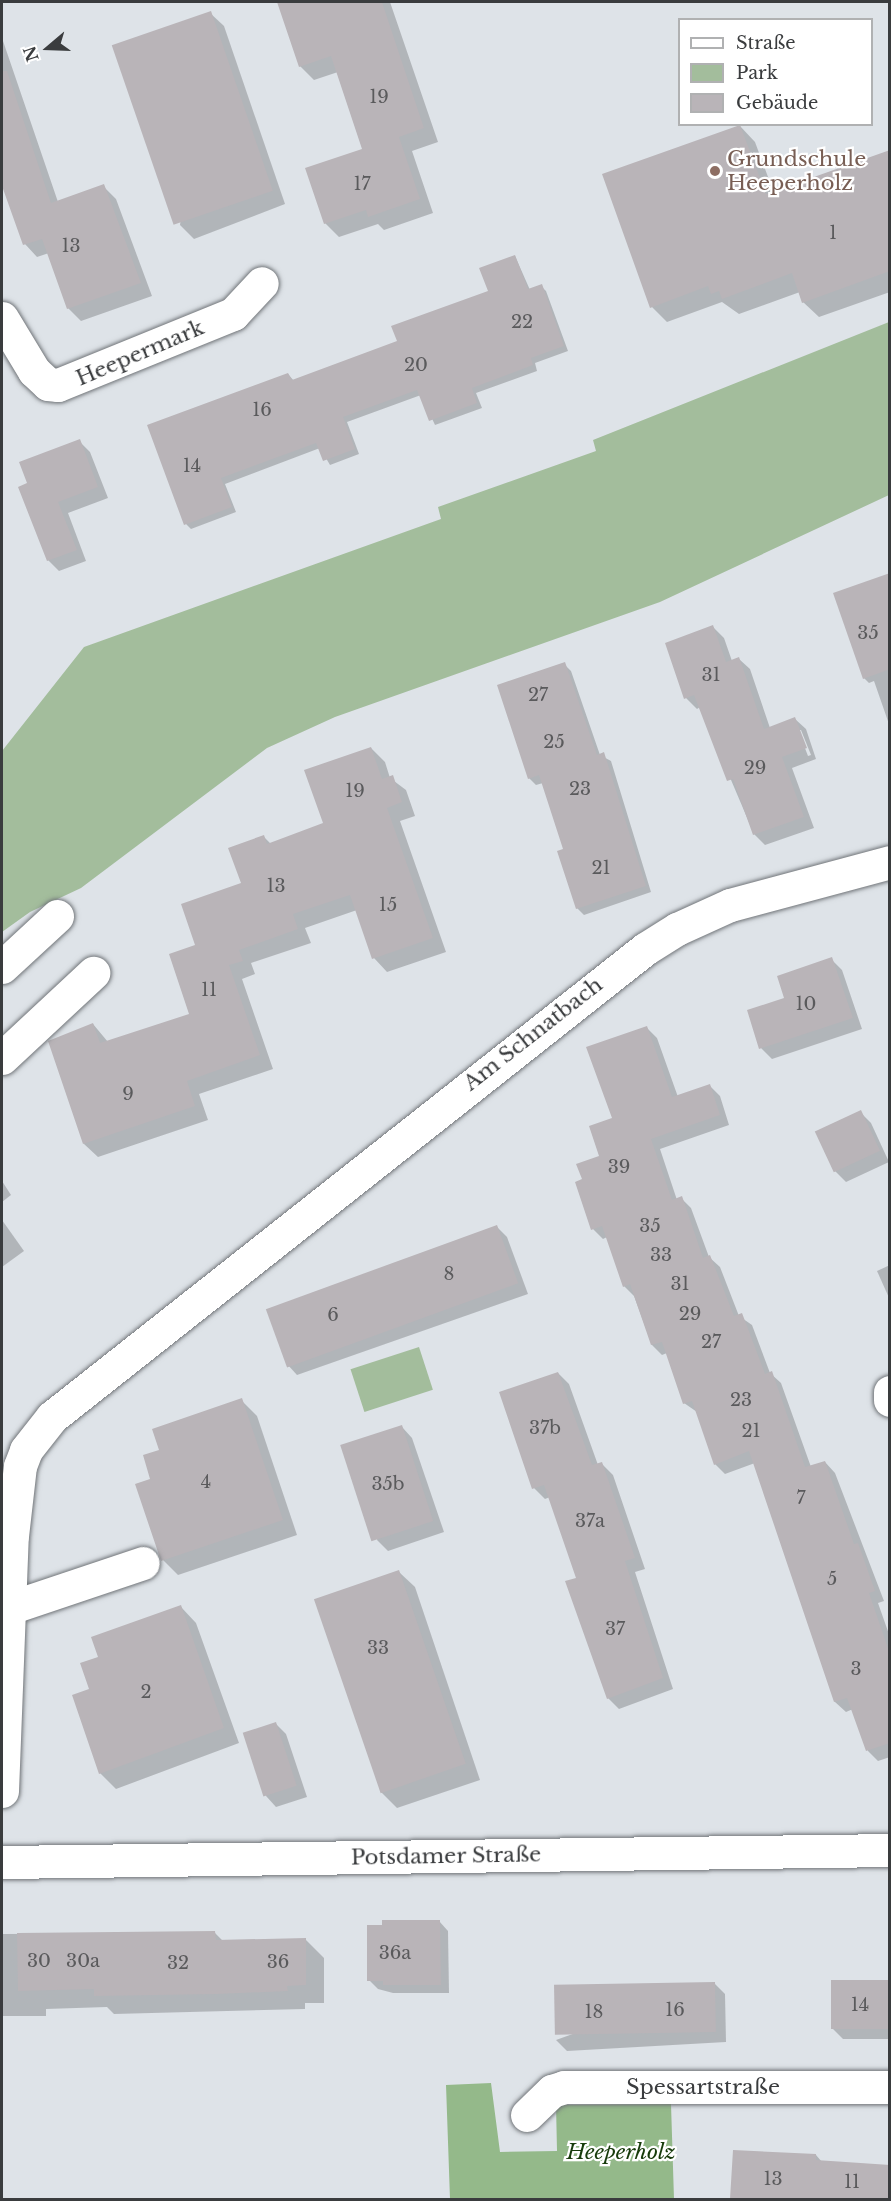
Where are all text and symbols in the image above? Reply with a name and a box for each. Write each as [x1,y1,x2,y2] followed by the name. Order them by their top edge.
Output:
[18,18,78,78] north arrow
[678,18,873,126] legend
[736,32,796,54] text: Straße
[19,43,43,64] text: N
[736,62,778,84] text: Park
[369,86,389,108] house number: 19
[736,92,818,114] text: Gebäude
[727,146,866,196] place label: Grundschule Heeperholz
[708,164,722,178] marker: Grundschule Heeperholz
[353,173,371,195] house number: 17
[829,222,837,244] house number: 1
[61,235,81,257] house number: 13
[511,311,533,333] house number: 22
[72,315,208,391] street label: Heepermark
[404,354,428,376] house number: 20
[252,399,272,421] house number: 16
[183,455,201,477] house number: 14
[857,622,879,644] house number: 35
[701,664,721,686] house number: 31
[528,684,548,706] house number: 27
[543,731,565,753] house number: 25
[744,757,766,779] house number: 29
[569,778,591,800] house number: 23
[345,780,365,802] house number: 19
[591,857,611,879] house number: 21
[266,875,286,897] house number: 13
[379,894,397,916] house number: 15
[459,972,607,1096] street label: Am Schnatbach
[201,979,217,1001] house number: 11
[796,993,816,1015] house number: 10
[122,1083,134,1105] house number: 9
[608,1156,630,1178] house number: 39
[639,1215,661,1237] house number: 35
[650,1244,672,1266] house number: 33
[444,1263,454,1285] house number: 8
[670,1273,690,1295] house number: 31
[679,1303,701,1325] house number: 29
[327,1304,339,1326] house number: 6
[701,1331,721,1353] house number: 27
[730,1389,752,1411] house number: 23
[529,1417,561,1439] house number: 37b
[741,1420,761,1442] house number: 21
[201,1471,211,1493] house number: 4
[371,1473,405,1495] house number: 35b
[796,1487,806,1509] house number: 7
[575,1510,605,1532] house number: 37a
[827,1568,837,1590] house number: 5
[605,1618,625,1640] house number: 37
[367,1637,389,1659] house number: 33
[850,1658,862,1680] house number: 3
[140,1681,152,1703] house number: 2
[350,1842,542,1870] street label: Potsdamer Straße
[379,1942,411,1964] house number: 36a
[27,1950,51,1972] house number: 30
[66,1950,100,1972] house number: 30a
[267,1951,289,1973] house number: 36
[167,1952,189,1974] house number: 32
[851,1994,869,2016] house number: 14
[665,1999,685,2021] house number: 16
[585,2001,603,2023] house number: 18
[626,2074,780,2100] street label: Spessartstraße
[567,2139,675,2165] park label: Heeperholz
[763,2168,783,2190] house number: 13
[844,2171,860,2193] house number: 11

